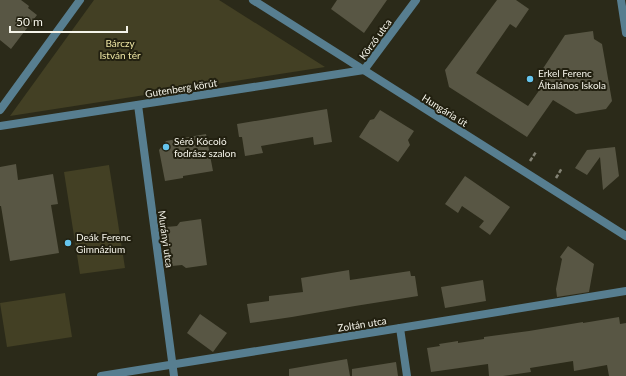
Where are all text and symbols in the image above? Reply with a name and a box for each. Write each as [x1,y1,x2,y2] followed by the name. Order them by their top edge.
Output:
[10,8,127,34] scale bar
[16,14,43,29] text: 50 m
[356,16,394,62] street label: Körző utca
[99,37,141,61] park label: Bárczy István tér
[538,67,606,91] place label: Erkel Ferenc Általános Iskola
[525,74,535,84] marker: Erkel Ferenc Általános Iskola
[144,76,218,100] street label: Gutenberg körút
[420,91,470,129] street label: Hungária út
[174,135,236,159] place label: Séró Kócoló fodrász szalon
[161,142,171,152] marker: Séró Kócoló fodrász szalon
[156,210,176,268] street label: Murányi utca
[76,231,131,255] place label: Deák Ferenc Gimnázium
[63,238,73,248] marker: Deák Ferenc Gimnázium
[337,314,387,334] street label: Zoltán utca

